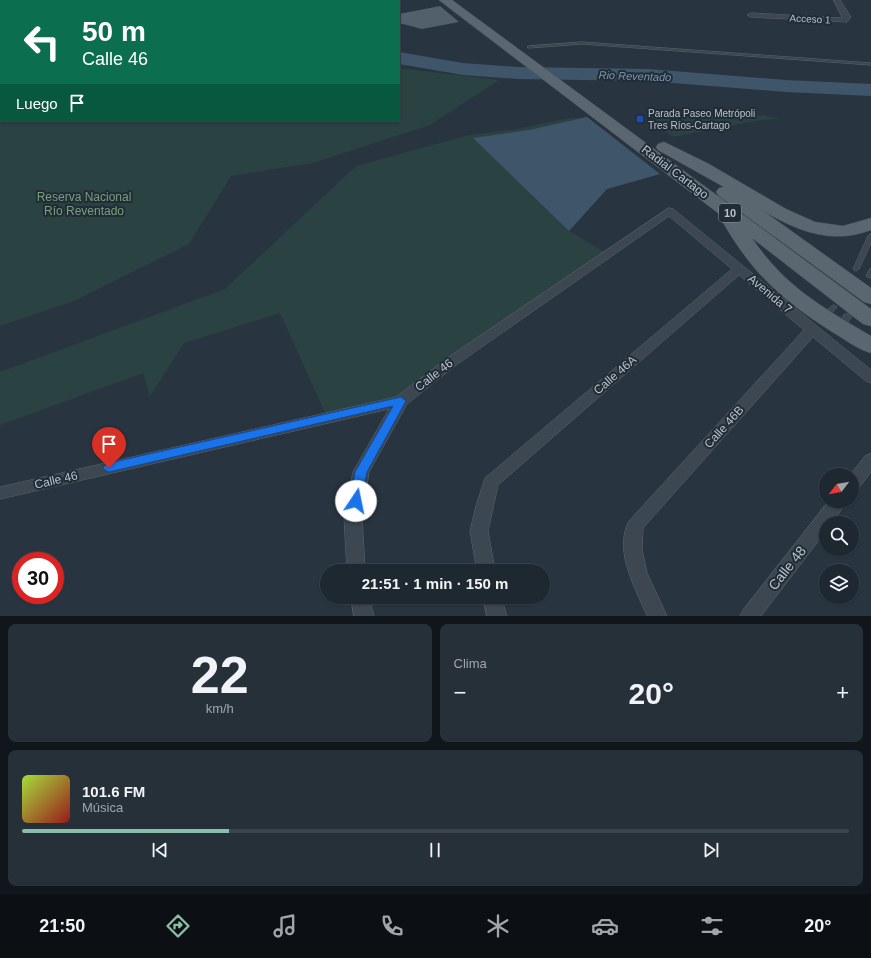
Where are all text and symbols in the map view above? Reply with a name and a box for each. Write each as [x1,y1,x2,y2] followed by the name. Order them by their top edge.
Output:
[789,12,831,26] street label: Acceso 1
[16,16,68,68] icon: left
[82,16,146,47] text: 50 m
[82,49,148,69] text: Calle 46
[598,69,672,83] water label: Rio Reventado
[66,92,88,114] icon: arrive
[16,95,58,112] text: Luego
[648,108,755,131] place label: Parada Paseo Metrópoli Tres Ríos-Cartago
[635,114,645,124] marker: Parada Paseo Metrópoli Tres Ríos-Cartago
[639,142,711,202] street label: Radial Cartago
[37,190,131,218] park label: Reserva Nacional Río Reventado
[719,204,741,222] road number: 10
[745,272,795,317] street label: Avenida 7
[591,353,639,397] street label: Calle 46A
[412,356,456,394] street label: Calle 46
[701,403,747,451] street label: Calle 46B
[92,427,126,468] pin
[98,433,120,455] icon: arrive
[33,468,79,492] street label: Calle 46
[819,468,859,508] north arrow
[819,468,859,604] map controls
[335,480,377,522] position arrow
[819,516,859,556] button: search
[765,543,809,593] street label: Calle 48
[12,552,64,604] speed limit sign: 30
[819,564,859,604] button: layers
[362,575,508,592] text: 21:51 · 1 min · 150 m
[191,646,249,704] text: 22
[454,656,487,671] text: Clima
[629,677,674,710] text: 20°
[454,680,466,705] text: −
[836,680,849,705] text: +
[206,701,234,716] text: km/h
[82,783,145,800] text: 101.6 FM
[82,800,123,815] text: Música
[149,839,171,861] icon: previous
[424,839,446,861] icon: pause
[700,839,722,861] icon: next
[164,912,192,940] icon: directions
[271,912,299,940] icon: music
[378,912,406,940] icon: phone
[484,912,512,940] icon: climate
[591,912,619,940] icon: car
[698,912,726,940] icon: filters
[39,916,85,936] text: 21:50
[804,916,832,936] text: 20°

